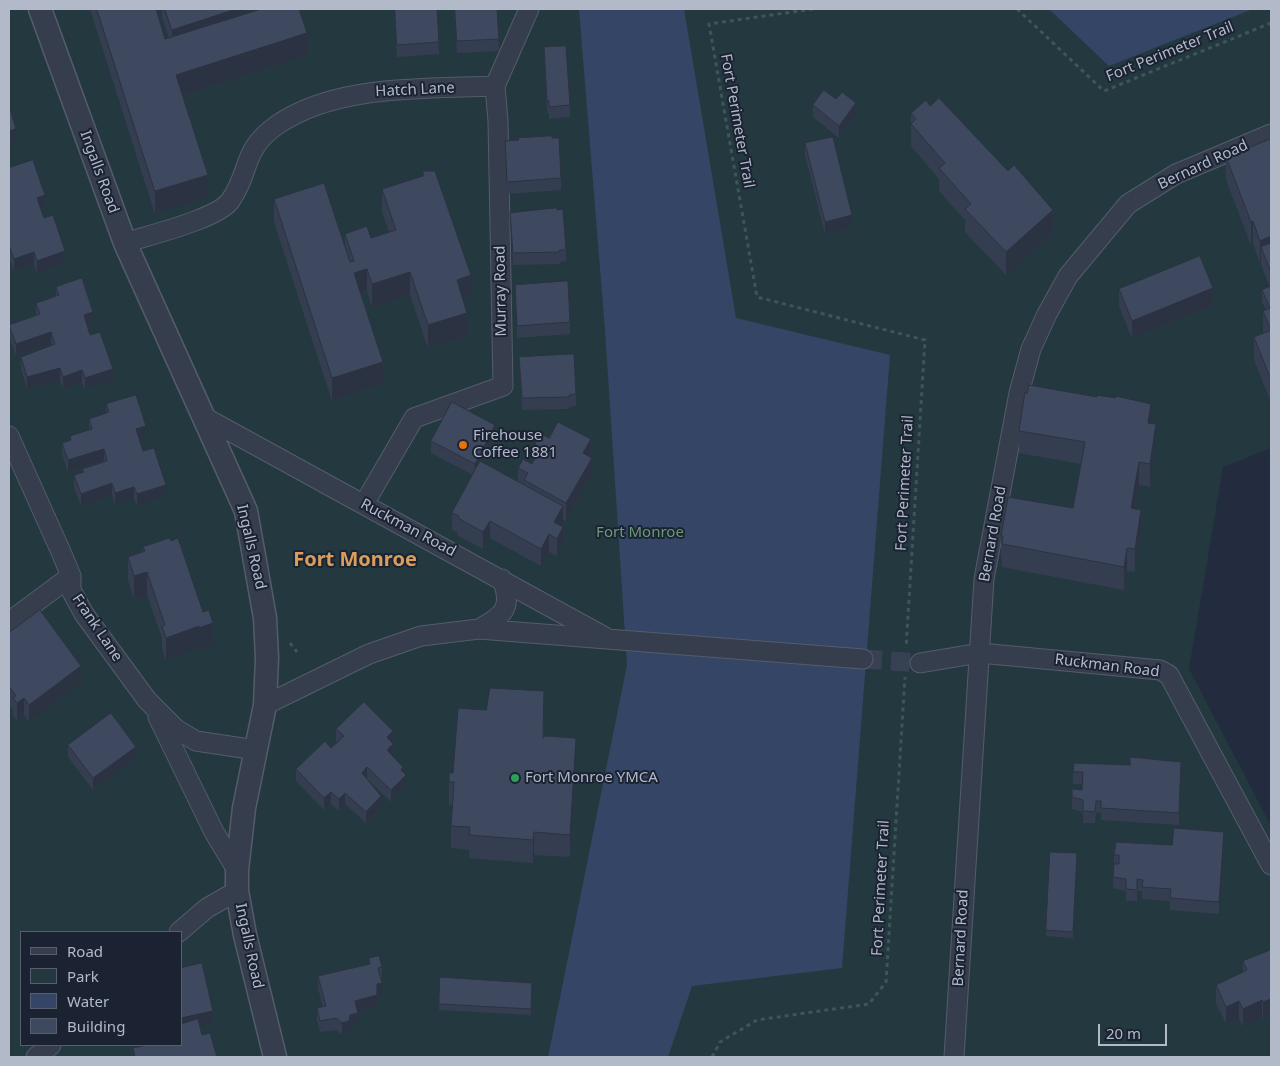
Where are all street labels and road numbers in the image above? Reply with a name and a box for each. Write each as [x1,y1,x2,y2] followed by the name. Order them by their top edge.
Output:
[1104,18,1236,86] street label: Fort Perimeter Trail
[716,52,758,190] street label: Fort Perimeter Trail
[375,79,455,101] street label: Hatch Lane
[76,128,122,216] street label: Ingalls Road
[1155,136,1251,194] street label: Bernard Road
[491,245,511,337] street label: Murray Road
[892,415,918,551] street label: Fort Perimeter Trail
[976,485,1010,583] street label: Bernard Road
[357,495,459,561] street label: Ruckman Road
[232,503,270,591] street label: Ingalls Road
[68,591,126,665] street label: Frank Lane
[1054,651,1160,681] street label: Ruckman Road
[868,820,894,956] street label: Fort Perimeter Trail
[949,889,973,987] street label: Bernard Road
[231,902,267,990] street label: Ingalls Road

